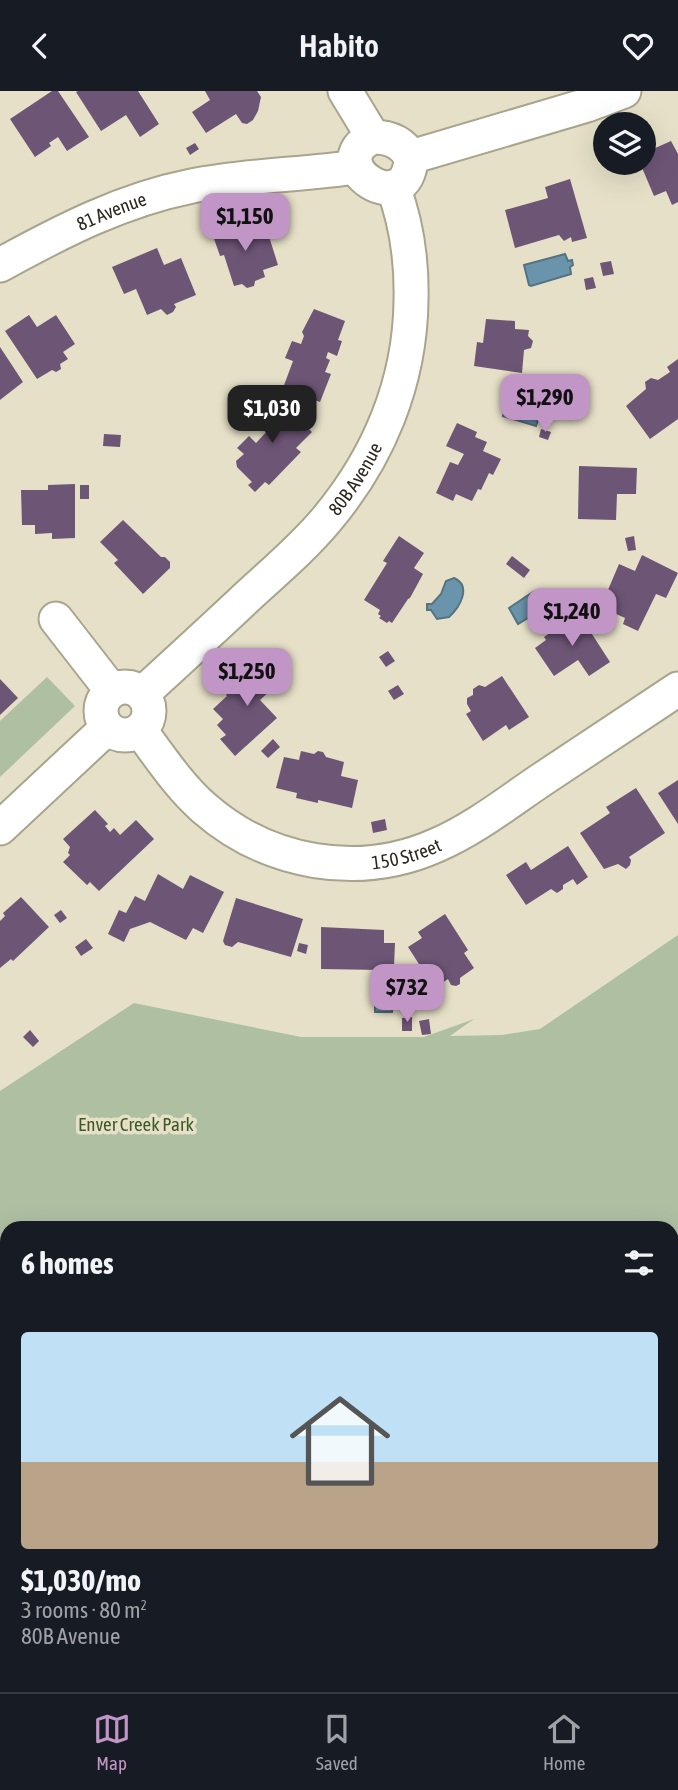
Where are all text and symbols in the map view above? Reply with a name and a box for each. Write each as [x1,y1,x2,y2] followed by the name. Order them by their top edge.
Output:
[21,27,59,65] icon: back
[299,27,379,64] text: Habito
[619,27,657,65] icon: heart
[593,112,656,175] map controls
[593,112,656,175] button: layers
[73,188,149,235] street label: 81 Avenue
[188,193,302,253] pin: $1,150
[217,203,274,229] text: $1,150
[488,375,602,434] pin: $1,290
[517,384,574,410] text: $1,290
[215,385,329,445] pin: $1,030
[244,395,301,421] text: $1,030
[324,439,386,519] street label: 80B Avenue
[515,589,629,648] pin: $1,240
[544,598,601,624] text: $1,240
[190,649,304,708] pin: $1,250
[219,658,276,684] text: $1,250
[370,834,444,873] street label: 150 Street
[366,965,448,1024] pin: $732
[386,974,428,1000] text: $732
[78,1113,195,1135] park label: Enver Creek Park
[620,1244,658,1282] icon: filters
[21,1246,114,1280] text: 6 homes
[277,1378,403,1504] icon: home
[21,1563,141,1597] text: $1,030/mo
[21,1597,147,1623] text: 3 rooms · 80 m²
[21,1623,120,1649] text: 80B Avenue
[93,1710,131,1774] tab: Map
[316,1710,358,1774] tab: Saved
[543,1710,585,1774] tab: Home

